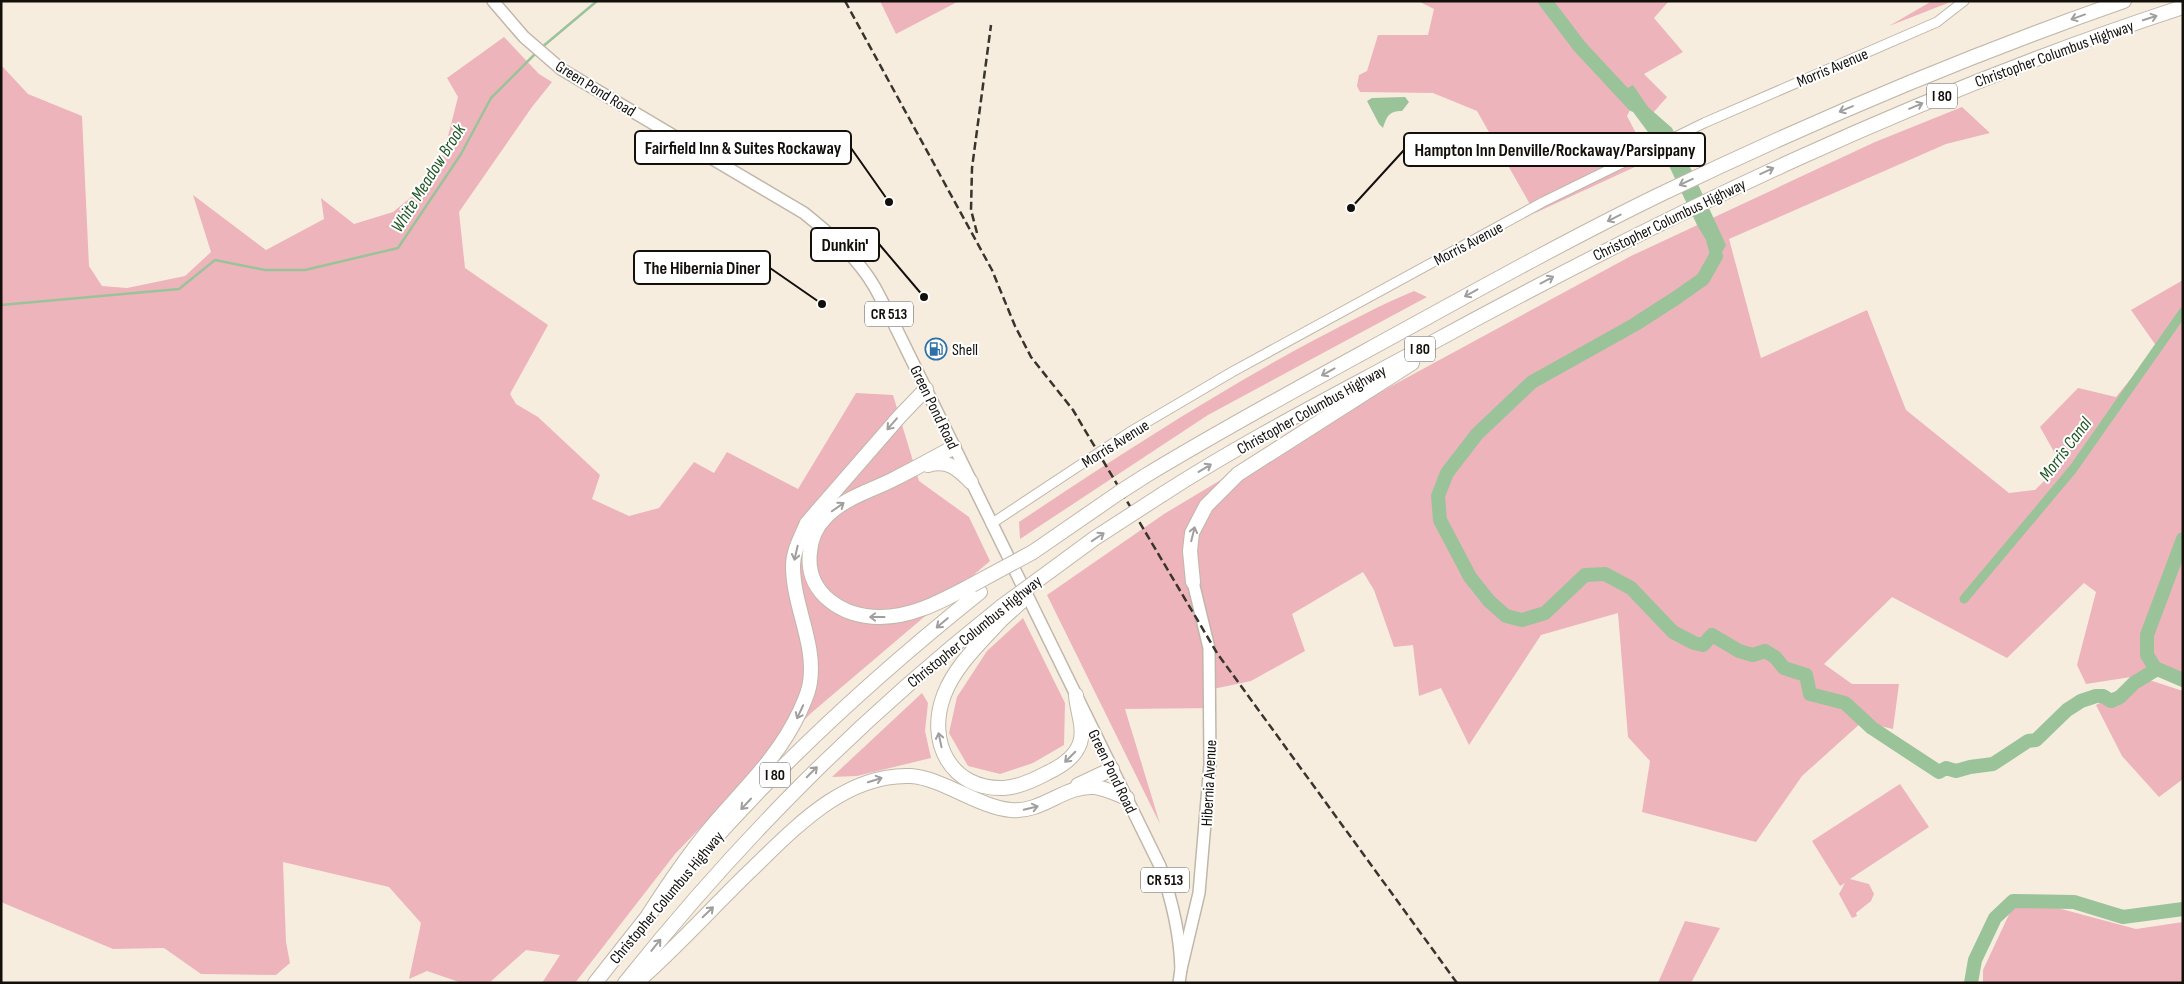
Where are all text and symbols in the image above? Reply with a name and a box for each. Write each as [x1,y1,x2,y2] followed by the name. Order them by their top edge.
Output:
[2071,13,2087,22] one-way arrow
[2142,13,2158,22] one-way arrow
[1973,17,2136,92] street label: Christopher Columbus Highway
[1794,45,1871,92] street label: Morris Avenue
[552,57,639,121] street label: Green Pond Road
[1927,84,1957,108] road number: I 80
[1908,101,1923,111] one-way arrow
[1839,105,1854,115] one-way arrow
[387,119,471,236] water label: White Meadow Brook
[635,131,851,164] callout: Fairfield Inn & Suites Rockaway
[1404,133,1705,166] callout: Hampton Inn Denville/Rockaway/Parsippany
[645,138,842,159] text: Fairfield Inn & Suites Rockaway
[1414,140,1696,161] text: Hampton Inn Denville/Rockaway/Parsippany
[1759,166,1774,175] one-way arrow
[1590,175,1749,266] street label: Christopher Columbus Highway
[1679,178,1694,187] one-way arrow
[1607,213,1622,223] one-way arrow
[1431,218,1507,270] street label: Morris Avenue
[811,228,879,261] callout: Dunkin'
[821,235,869,256] text: Dunkin'
[634,251,770,284] callout: The Hibernia Diner
[644,258,761,279] text: The Hibernia Diner
[1539,275,1554,285] one-way arrow
[1464,289,1478,299] one-way arrow
[865,302,913,326] road number: CR 513
[1405,336,1435,362] road number: I 80
[924,337,948,361] fuel station icon: Shell
[952,341,978,360] place label: Shell
[1234,361,1390,459] street label: Christopher Columbus Highway
[905,363,962,453] street label: Green Pond Road
[1322,367,1336,377] one-way arrow
[2035,413,2097,485] water label: Morris Canal
[1079,416,1153,472] street label: Morris Avenue
[886,418,898,431] one-way arrow
[1197,463,1211,473] one-way arrow
[831,502,845,512] one-way arrow
[1189,526,1198,542] one-way arrow
[1090,532,1104,542] one-way arrow
[791,545,800,561] one-way arrow
[904,572,1046,692] street label: Christopher Columbus Highway
[870,612,886,622] one-way arrow
[936,617,949,628] one-way arrow
[794,704,804,719] one-way arrow
[1083,727,1140,817] street label: Green Pond Road
[935,732,944,748] one-way arrow
[1198,739,1221,827] street label: Hibernia Avenue
[1064,751,1076,763] one-way arrow
[760,762,790,788] road number: I 80
[806,766,818,779] one-way arrow
[867,775,882,784] one-way arrow
[740,798,752,811] one-way arrow
[1022,803,1038,812] one-way arrow
[606,828,728,968] street label: Christopher Columbus Highway
[1141,868,1189,892] road number: CR 513
[702,906,714,918] one-way arrow
[650,938,661,951] one-way arrow

